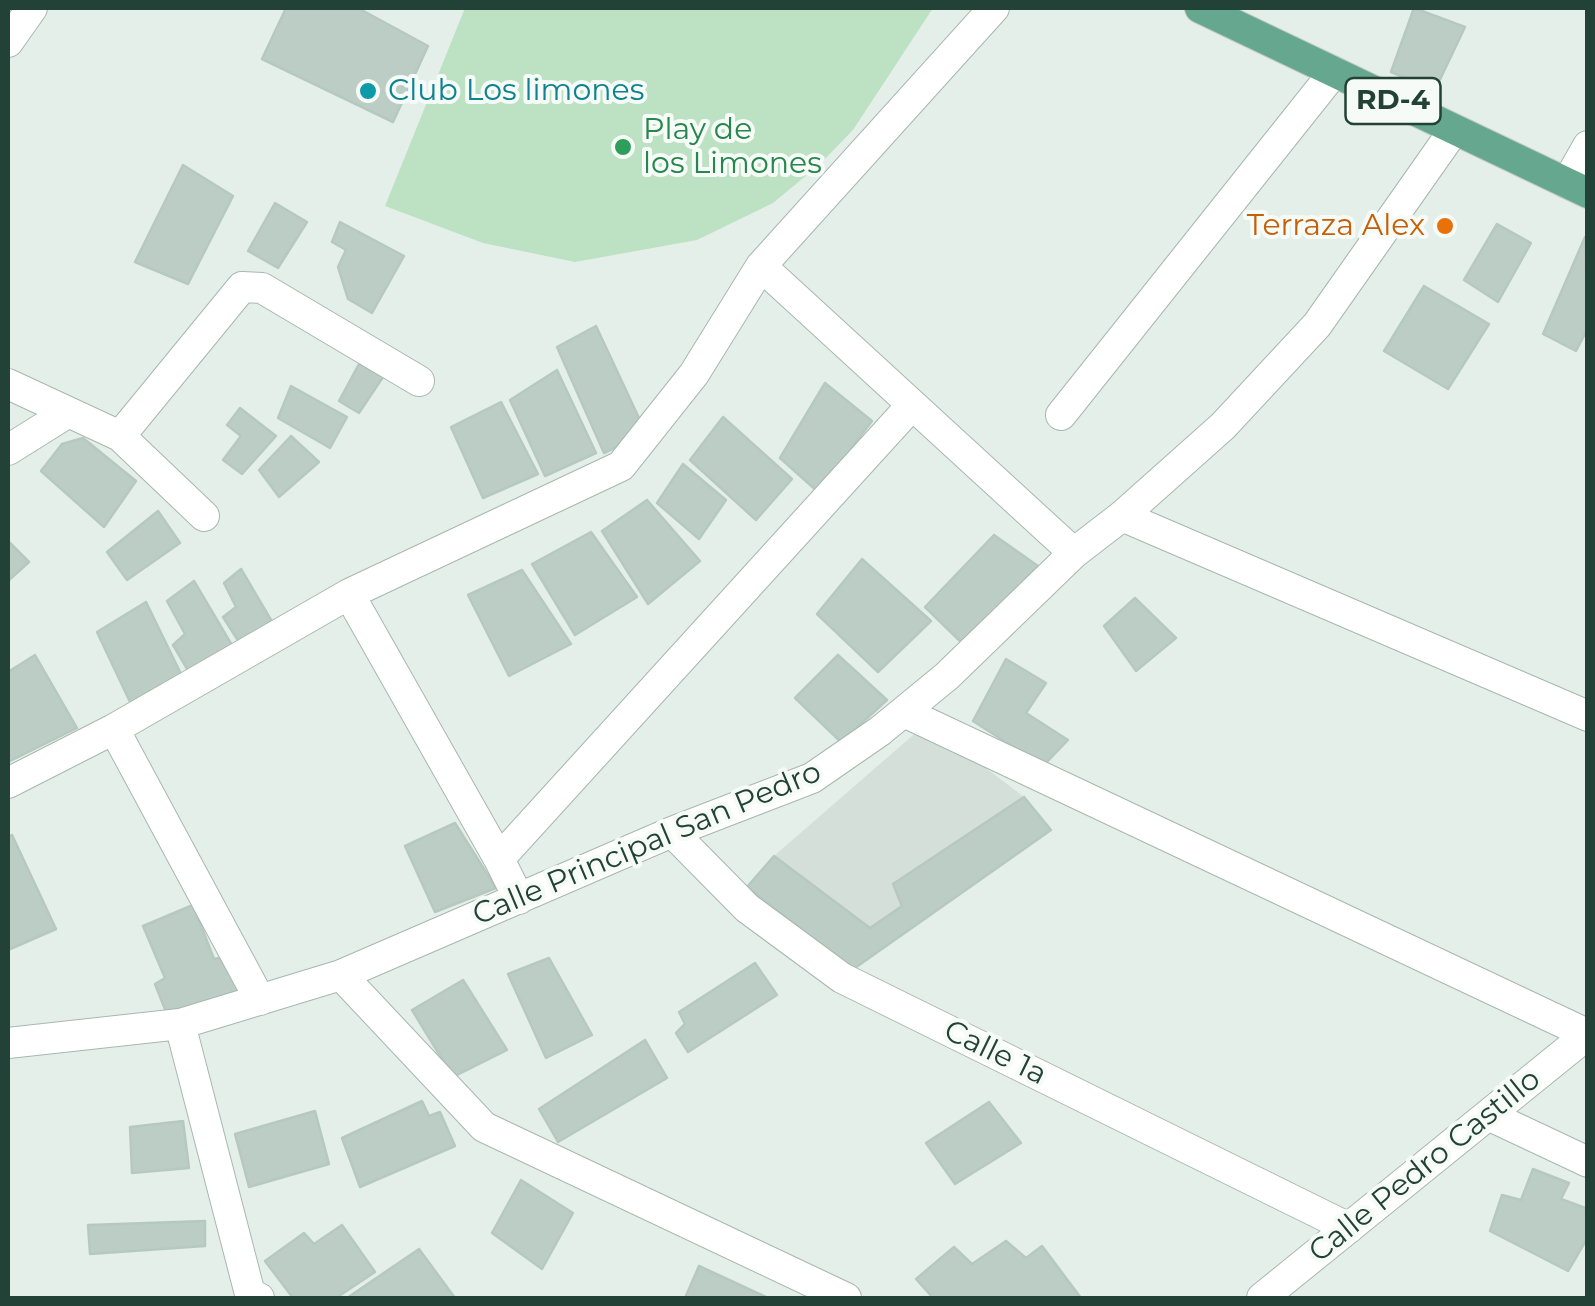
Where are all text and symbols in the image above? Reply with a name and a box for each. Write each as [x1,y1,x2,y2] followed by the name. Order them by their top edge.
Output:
[388,73,644,109] place label: Club Los limones
[1346,78,1440,124] road number: RD-4
[357,80,379,102] marker: Club Los limones
[643,112,822,182] place label: Play de los Limones
[612,136,634,158] marker: Play de los Limones
[1247,208,1425,244] place label: Terraza Alex
[1434,215,1456,237] marker: Terraza Alex
[467,754,827,934] street label: Calle Principal San Pedro
[938,1013,1052,1093] street label: Calle 1a
[1302,1062,1548,1270] street label: Calle Pedro Castillo

